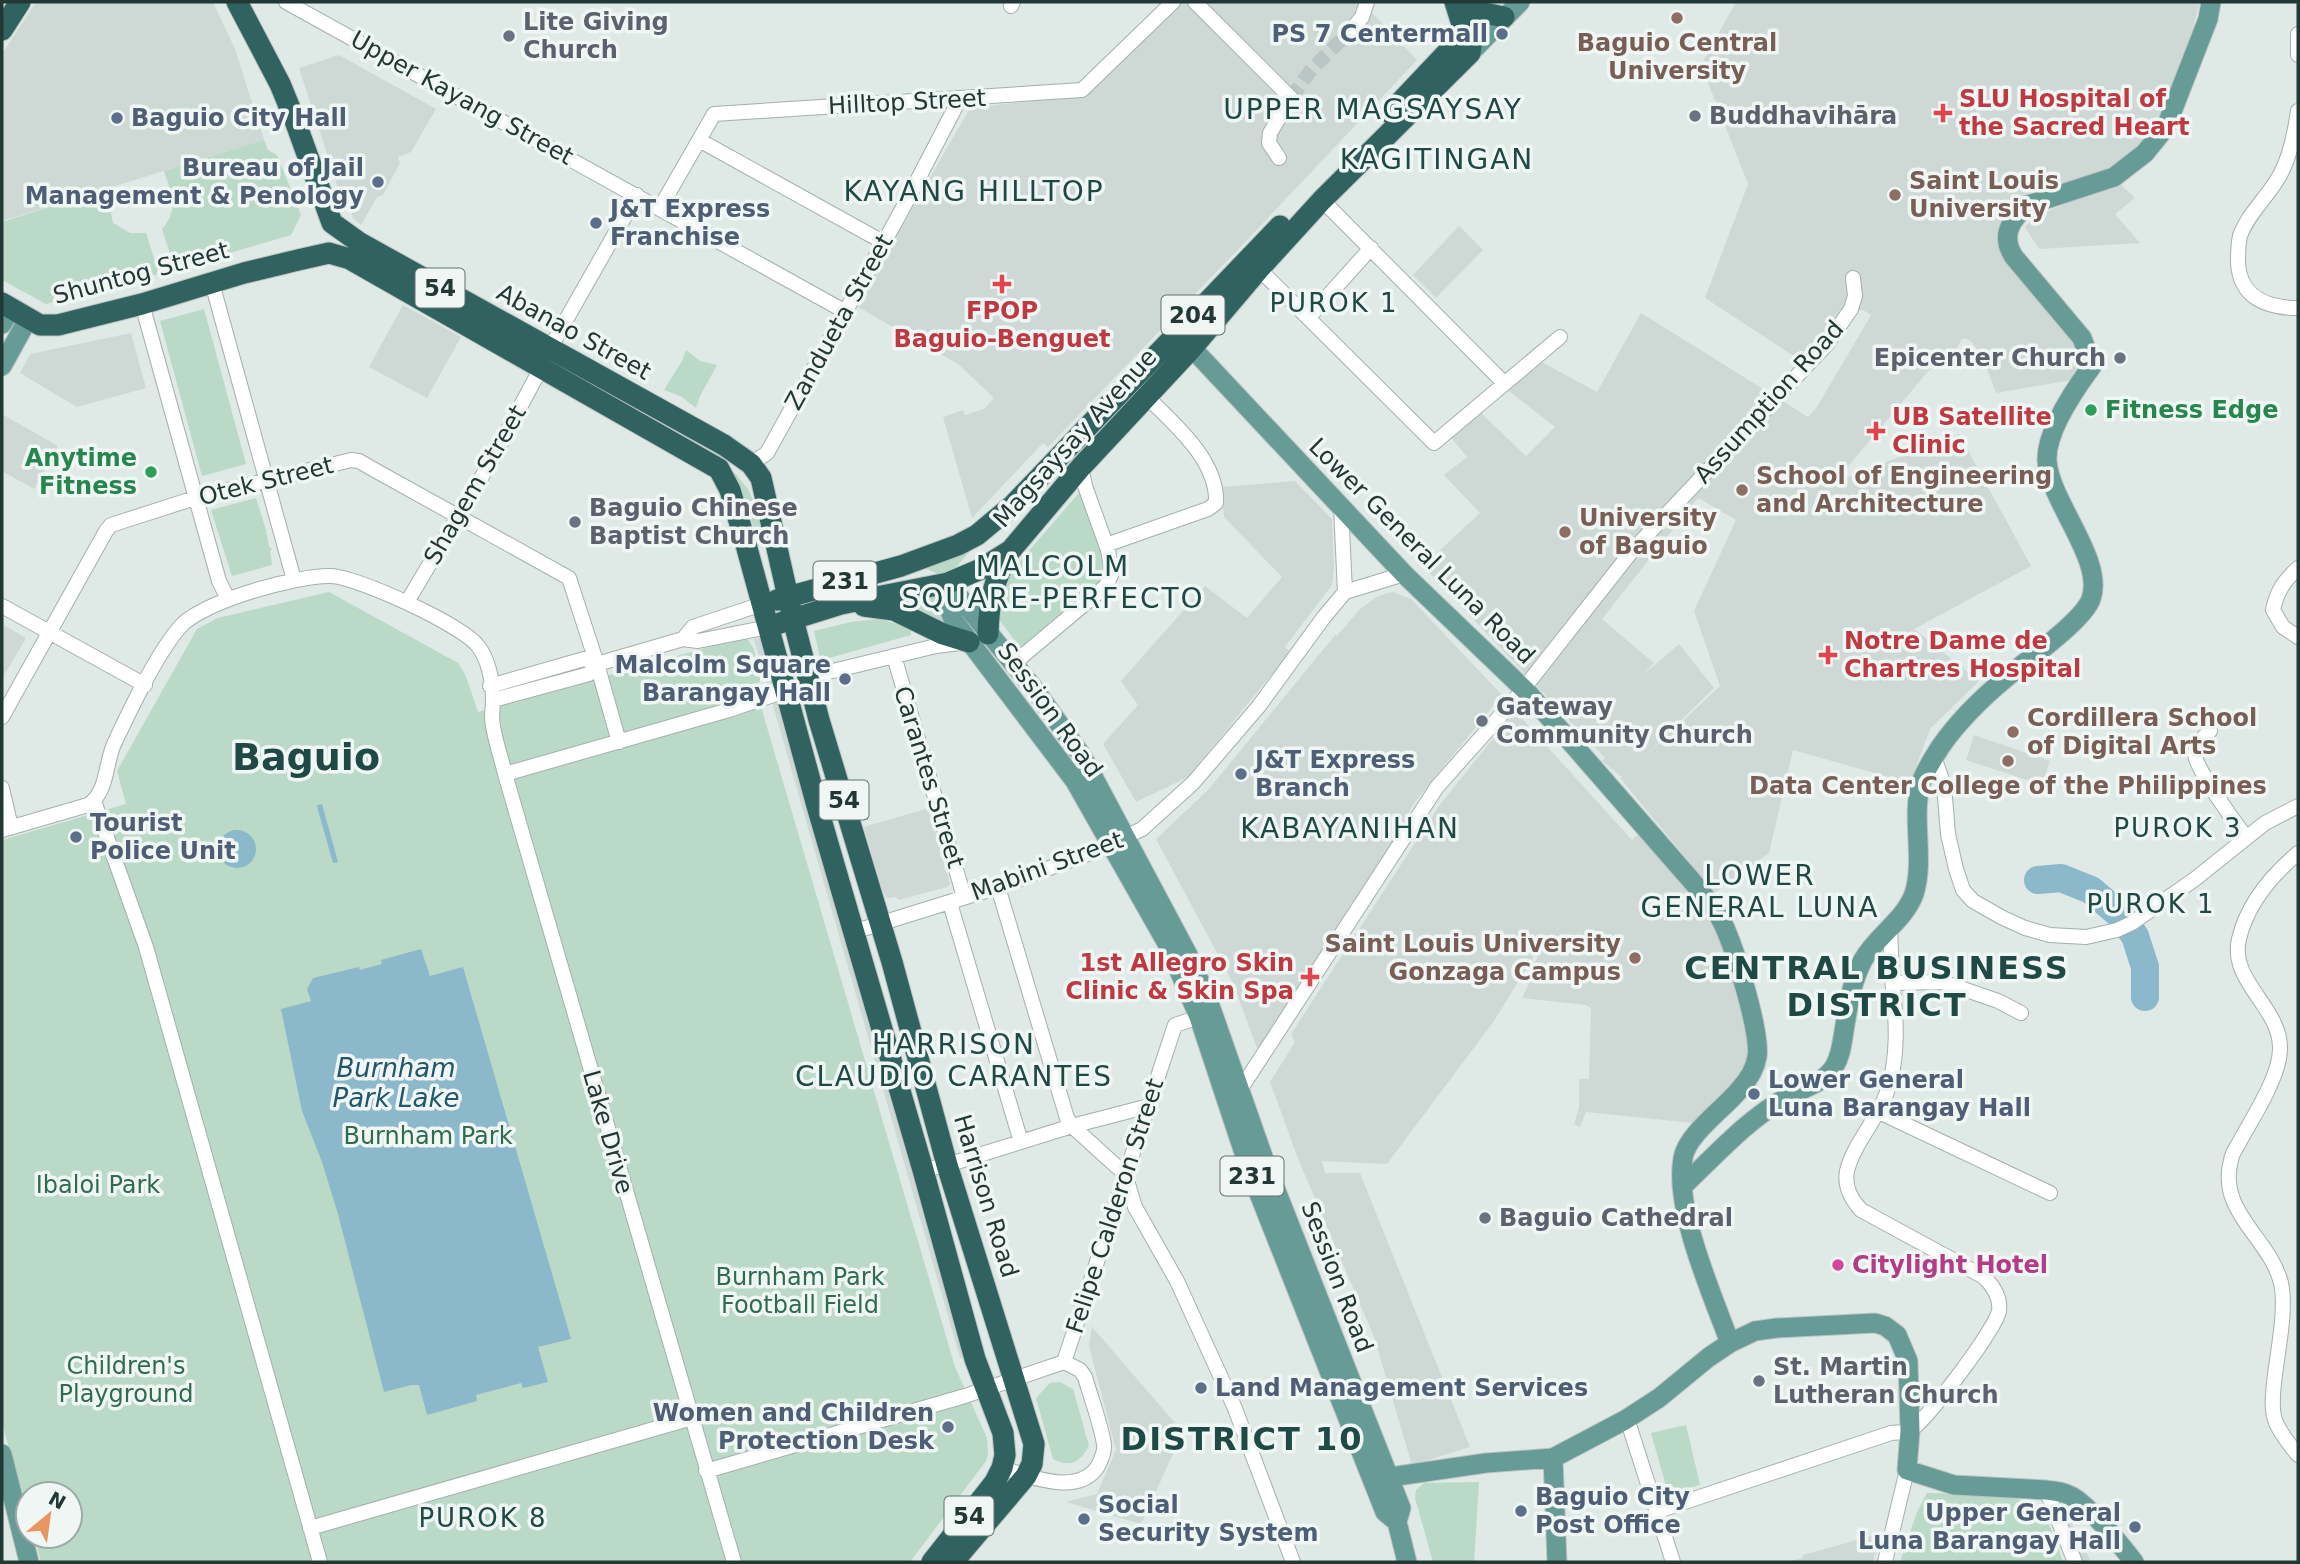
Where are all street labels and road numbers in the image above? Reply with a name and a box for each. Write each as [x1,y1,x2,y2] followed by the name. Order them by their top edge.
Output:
[346,25,578,171] street label: Upper Kayang Street
[827,84,987,120] street label: Hilltop Street
[779,229,899,415] street label: Zandueta Street
[50,236,232,310] street label: Shuntog Street
[416,268,464,308] road number: 54
[492,278,656,386] street label: Abanao Street
[1162,296,1224,334] road number: 204
[1689,315,1849,489] street label: Assumption Road
[988,343,1162,533] street label: Magsaysay Avenue
[418,400,532,570] street label: Shagem Street
[1303,432,1541,670] street label: Lower General Luna Road
[196,451,336,511] street label: Otek Street
[814,562,876,600] road number: 231
[992,637,1108,783] street label: Session Road
[888,683,970,871] street label: Carantes Street
[820,780,868,820] road number: 54
[967,826,1127,906] street label: Mabini Street
[577,1067,639,1197] street label: Lake Drive
[1061,1075,1169,1337] street label: Felipe Calderon Street
[948,1111,1024,1281] street label: Harrison Road
[1220,1156,1284,1196] road number: 231
[1295,1198,1379,1356] street label: Session Road
[944,1497,993,1536] road number: 54

